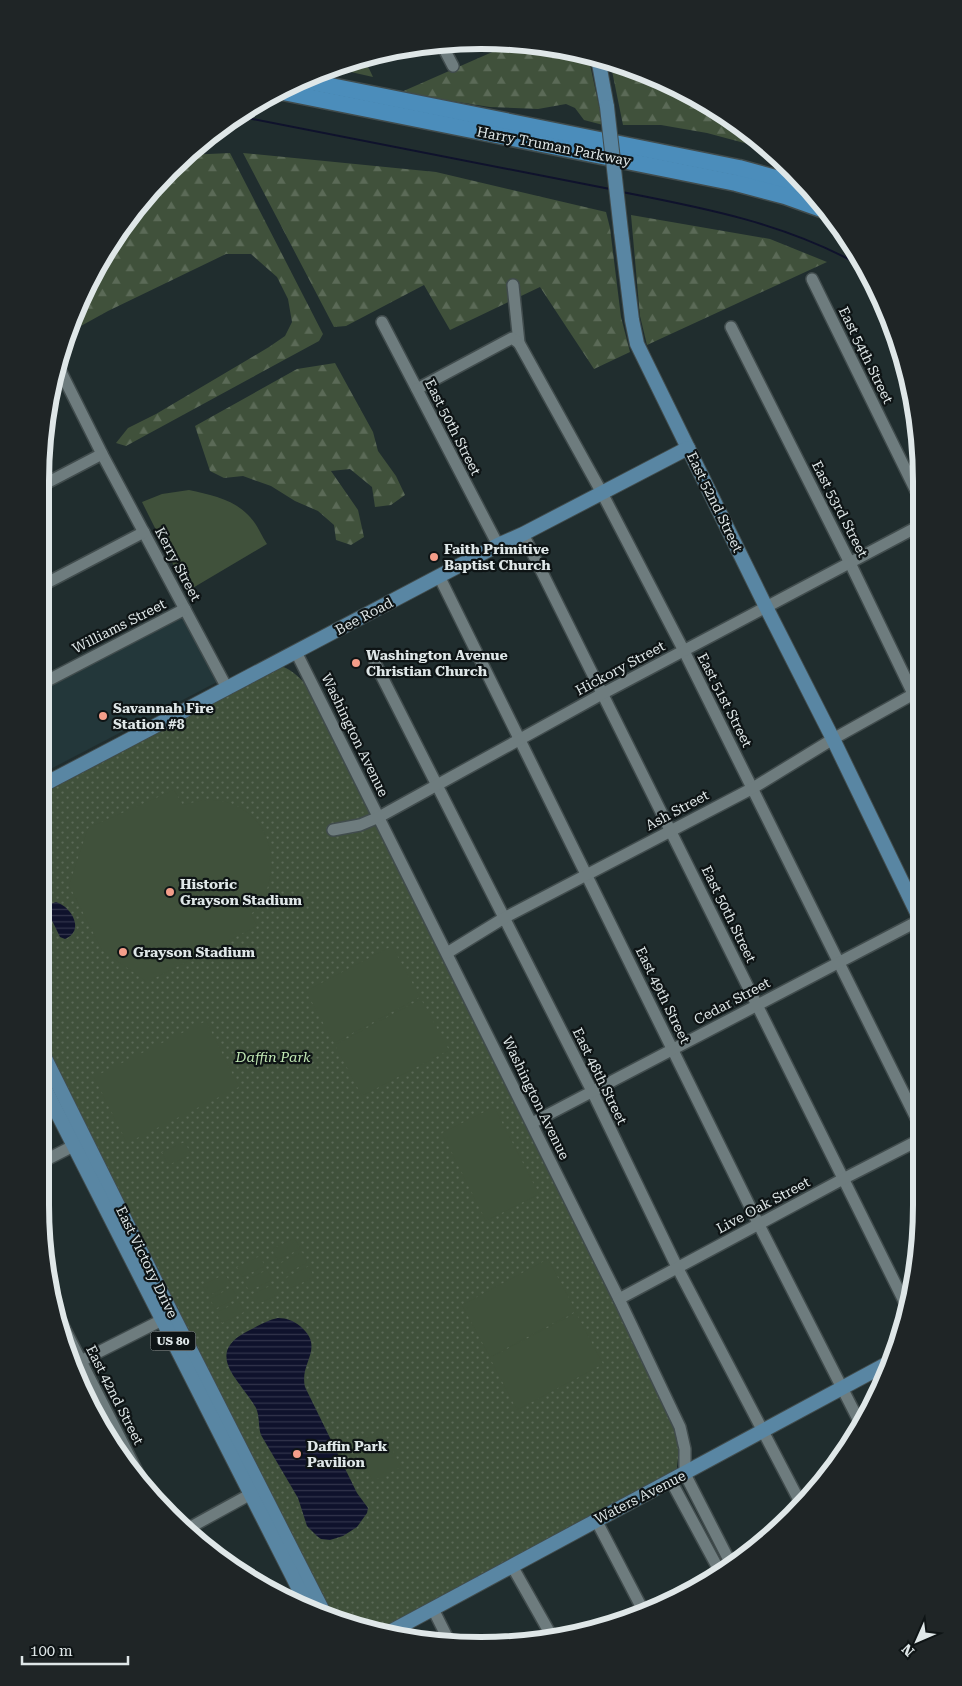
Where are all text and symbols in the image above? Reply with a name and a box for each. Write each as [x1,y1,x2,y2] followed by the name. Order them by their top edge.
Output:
[475,123,633,169] street label: Harry Truman Parkway
[836,304,896,406] street label: East 54th Street
[422,376,484,478] street label: East 50th Street
[684,449,746,555] street label: East 52nd Street
[809,458,871,560] street label: East 53rd Street
[152,524,204,604] street label: Kerry Street
[444,541,551,573] place label: Faith Primitive Baptist Church
[428,551,440,563] marker: Faith Primitive Baptist Church
[333,594,396,638] street label: Bee Road
[70,596,168,656] street label: Williams Street
[573,638,667,698] street label: Hickory Street
[366,647,508,679] place label: Washington Avenue Christian Church
[694,650,756,750] street label: East 51st Street
[350,657,362,669] marker: Washington Avenue Christian Church
[318,671,392,799] street label: Washington Avenue
[113,700,214,732] place label: Savannah Fire Station #8
[97,710,109,722] marker: Savannah Fire Station #8
[643,787,711,833] street label: Ash Street
[699,863,759,965] street label: East 50th Street
[180,876,302,908] place label: Historic Grayson Stadium
[164,886,176,898] marker: Historic Grayson Stadium
[133,944,255,960] place label: Grayson Stadium
[633,944,693,1046] street label: East 49th Street
[117,946,129,958] marker: Grayson Stadium
[691,974,773,1028] street label: Cedar Street
[570,1025,630,1127] street label: East 48th Street
[499,1034,573,1162] street label: Washington Avenue
[234,1049,311,1065] park label: Daffin Park
[714,1174,812,1236] street label: Live Oak Street
[113,1204,181,1321] street label: East Victory Drive
[150,1332,196,1350] road number: US 80
[83,1343,147,1447] street label: East 42nd Street
[307,1438,388,1470] place label: Daffin Park Pavilion
[291,1448,303,1460] marker: Daffin Park Pavilion
[592,1467,688,1527] street label: Waters Avenue
[892,1616,942,1666] north arrow
[22,1634,129,1666] scale bar
[898,1641,917,1660] text: N
[30,1642,73,1660] text: 100 m

